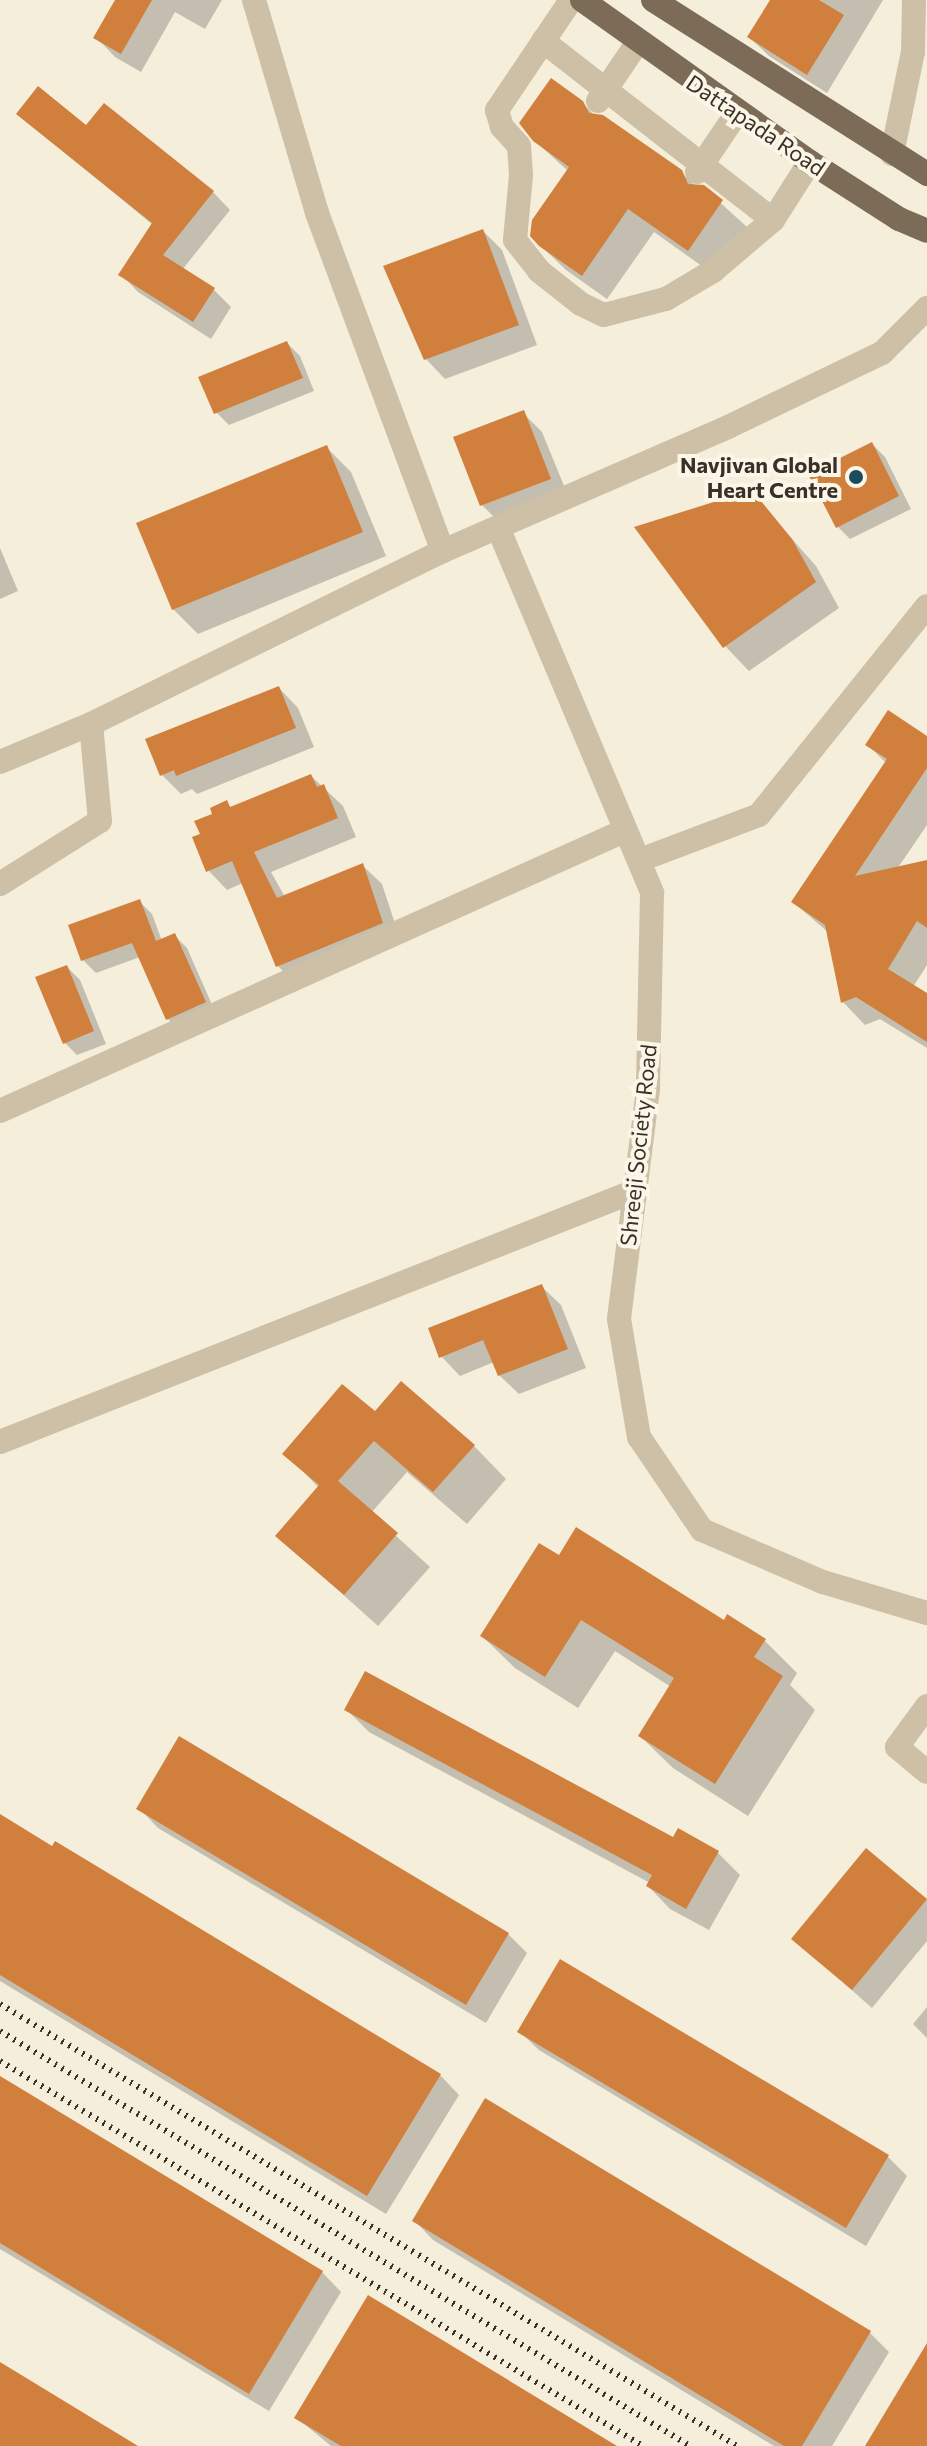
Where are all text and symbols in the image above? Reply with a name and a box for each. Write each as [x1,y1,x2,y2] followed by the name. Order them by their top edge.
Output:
[682,69,830,181] street label: Dattapada Road
[680,451,838,502] place label: Navjivan Global Heart Centre
[845,466,867,488] marker: Navjivan Global Heart Centre
[614,1043,662,1247] street label: Shreeji Society Road

